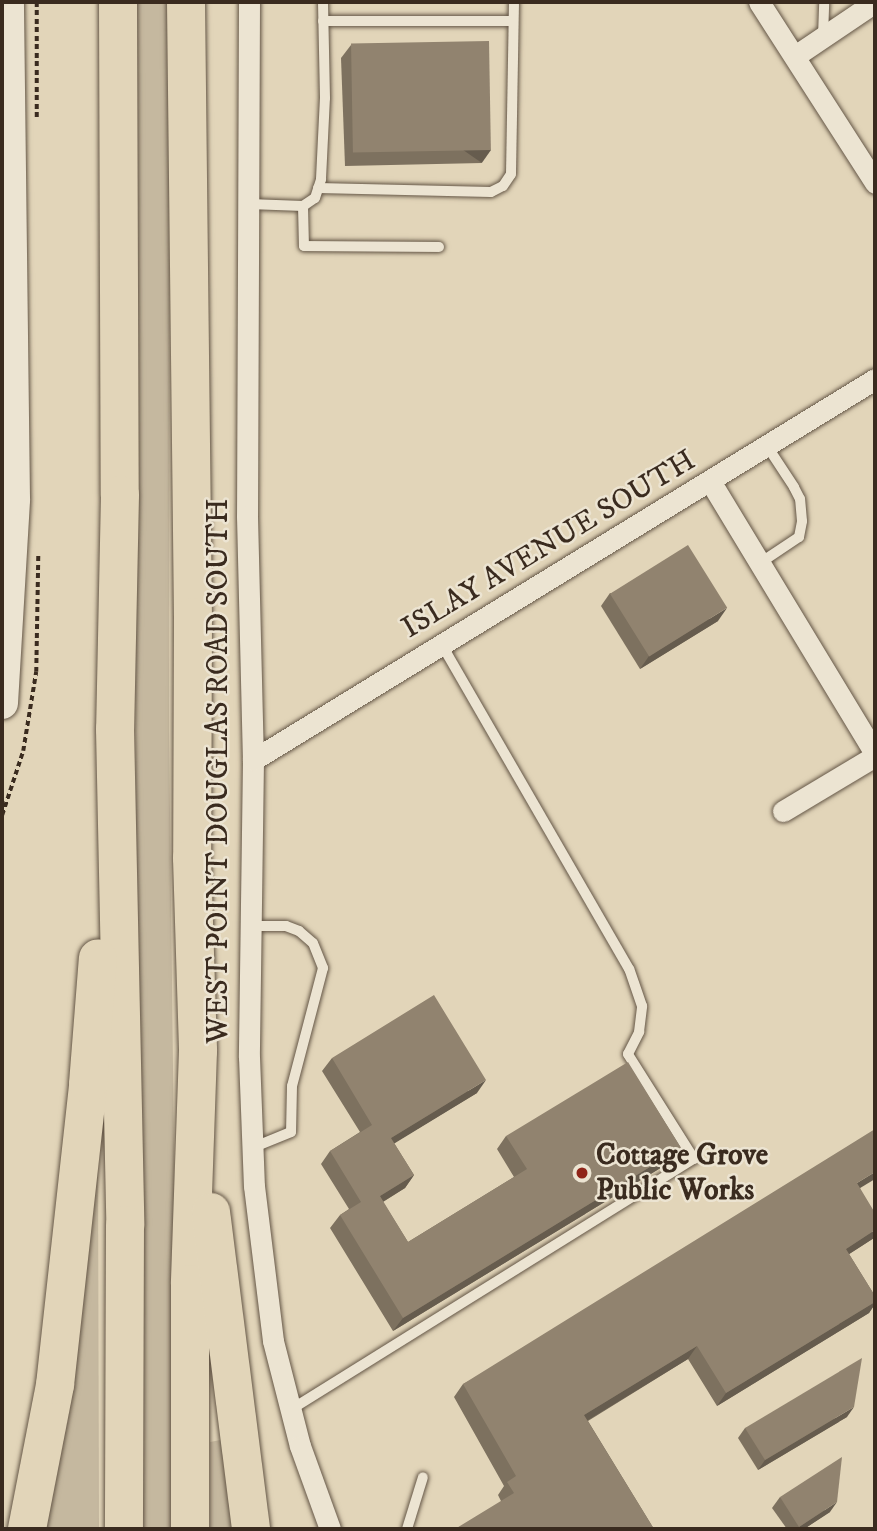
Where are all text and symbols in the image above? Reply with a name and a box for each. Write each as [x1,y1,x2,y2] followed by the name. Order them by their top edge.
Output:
[396,443,702,647] street label: ISLAY AVENUE SOUTH
[201,498,237,1044] street label: WEST POINT DOUGLAS ROAD SOUTH
[596,1138,768,1208] place label: Cottage Grove Public Works
[574,1165,590,1181] marker: Cottage Grove Public Works

